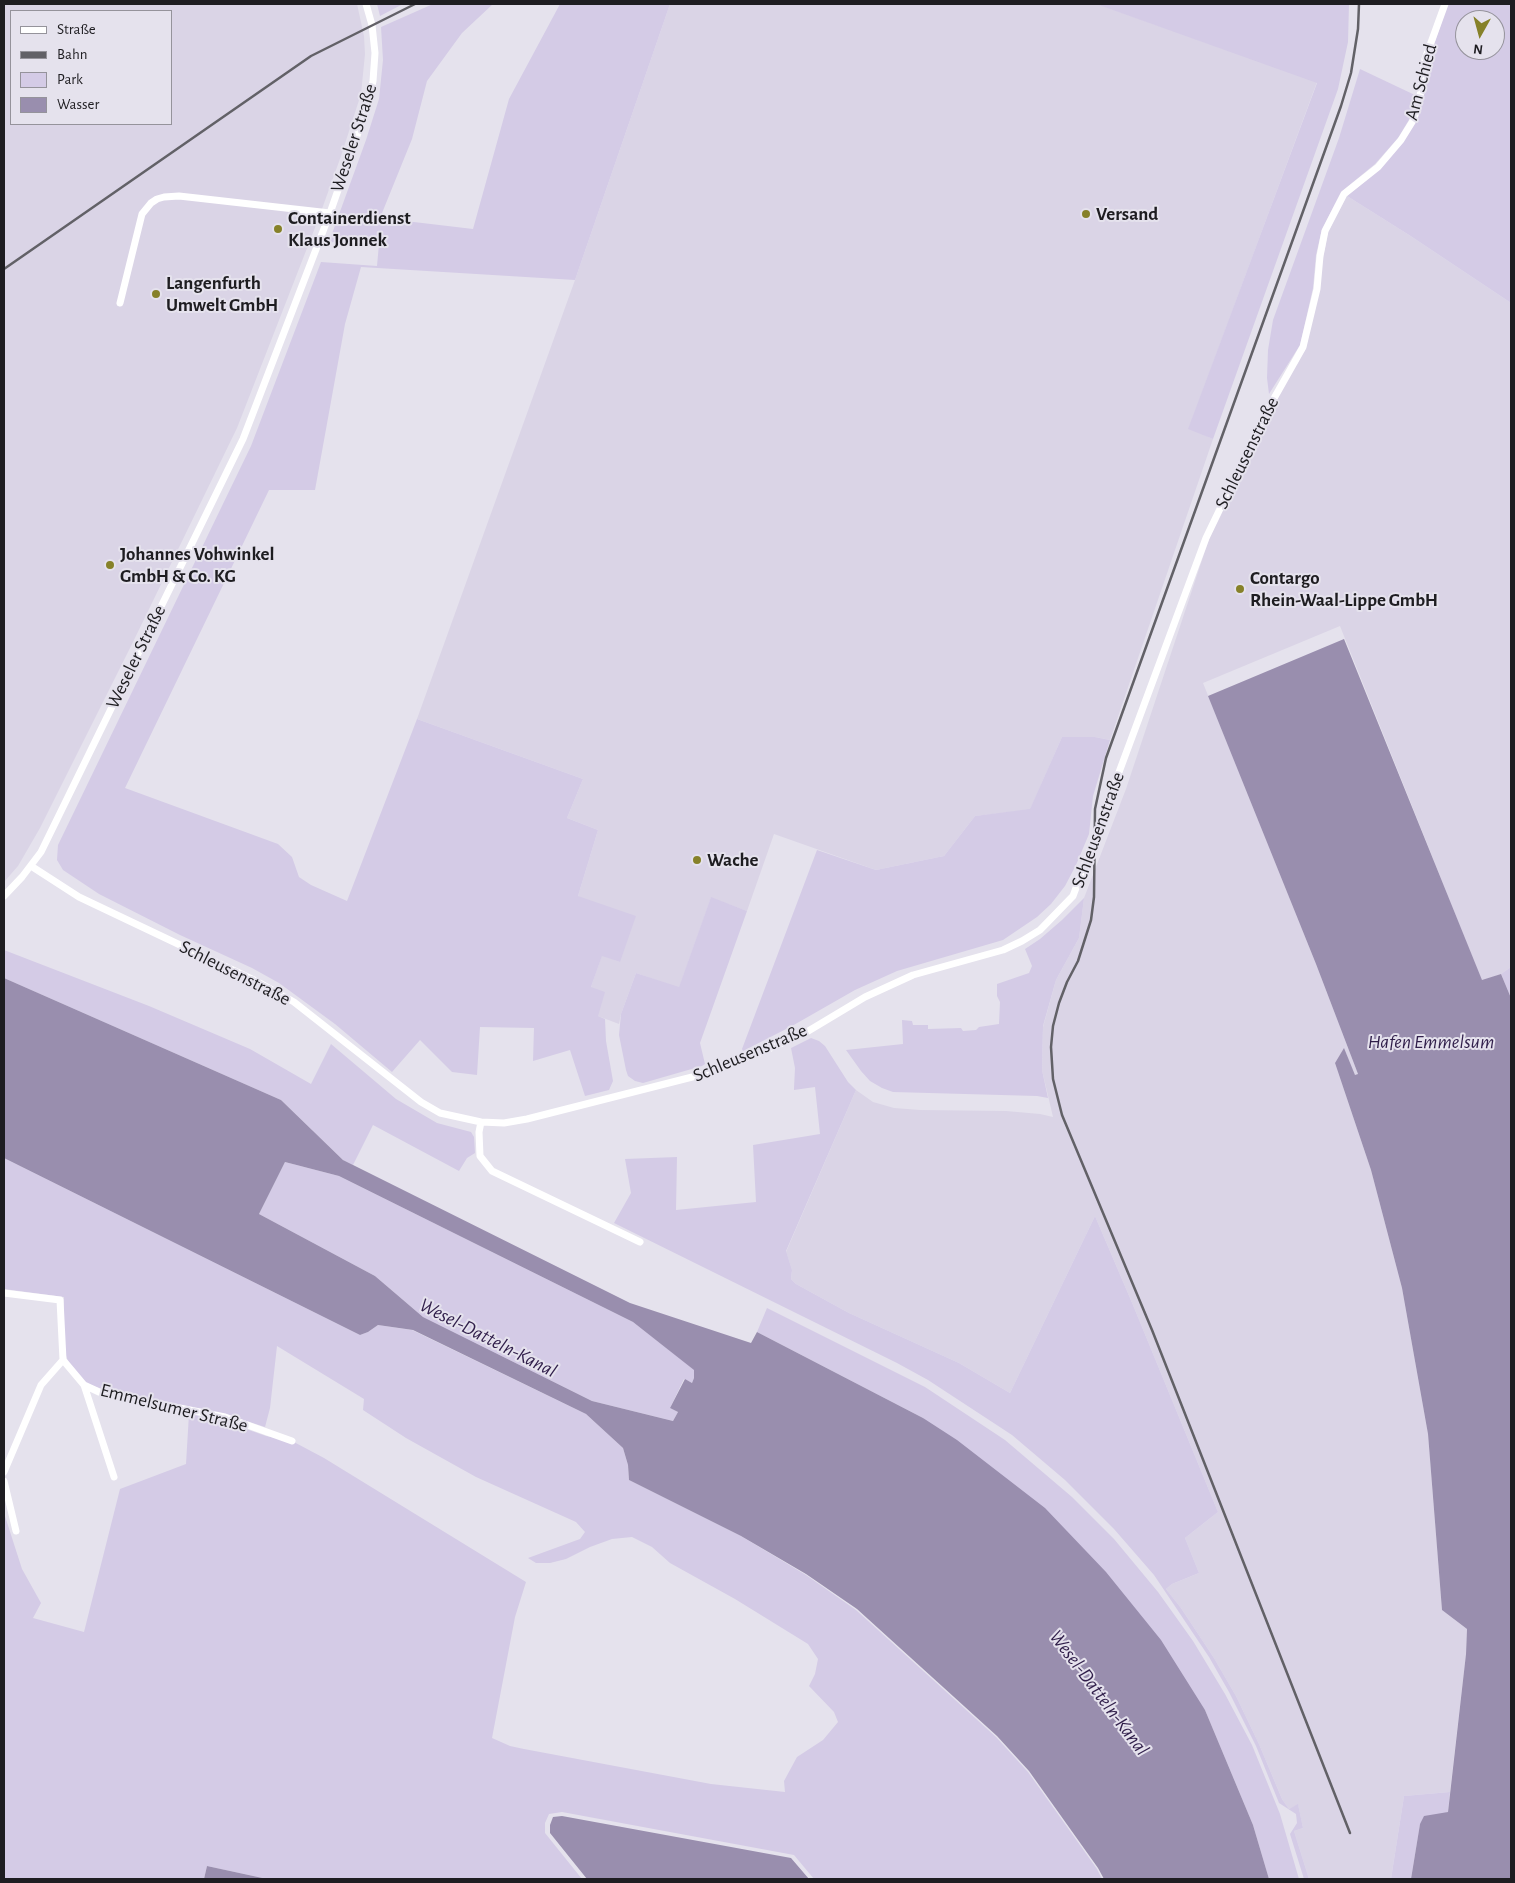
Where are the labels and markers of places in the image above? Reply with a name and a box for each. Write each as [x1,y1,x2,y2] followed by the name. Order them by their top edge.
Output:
[1096,203,1158,225] place label: Versand
[288,207,411,251] place label: Containerdienst Klaus Jonnek
[1080,208,1092,220] marker: Versand
[272,223,284,235] marker: Containerdienst Klaus Jonnek
[166,272,278,316] place label: Langenfurth Umwelt GmbH
[150,288,162,300] marker: Langenfurth Umwelt GmbH
[120,543,274,587] place label: Johannes Vohwinkel GmbH & Co. KG
[104,559,116,571] marker: Johannes Vohwinkel GmbH & Co. KG
[1250,567,1438,611] place label: Contargo Rhein-Waal-Lippe GmbH
[1234,583,1246,595] marker: Contargo Rhein-Waal-Lippe GmbH
[707,849,759,871] place label: Wache
[691,854,703,866] marker: Wache

